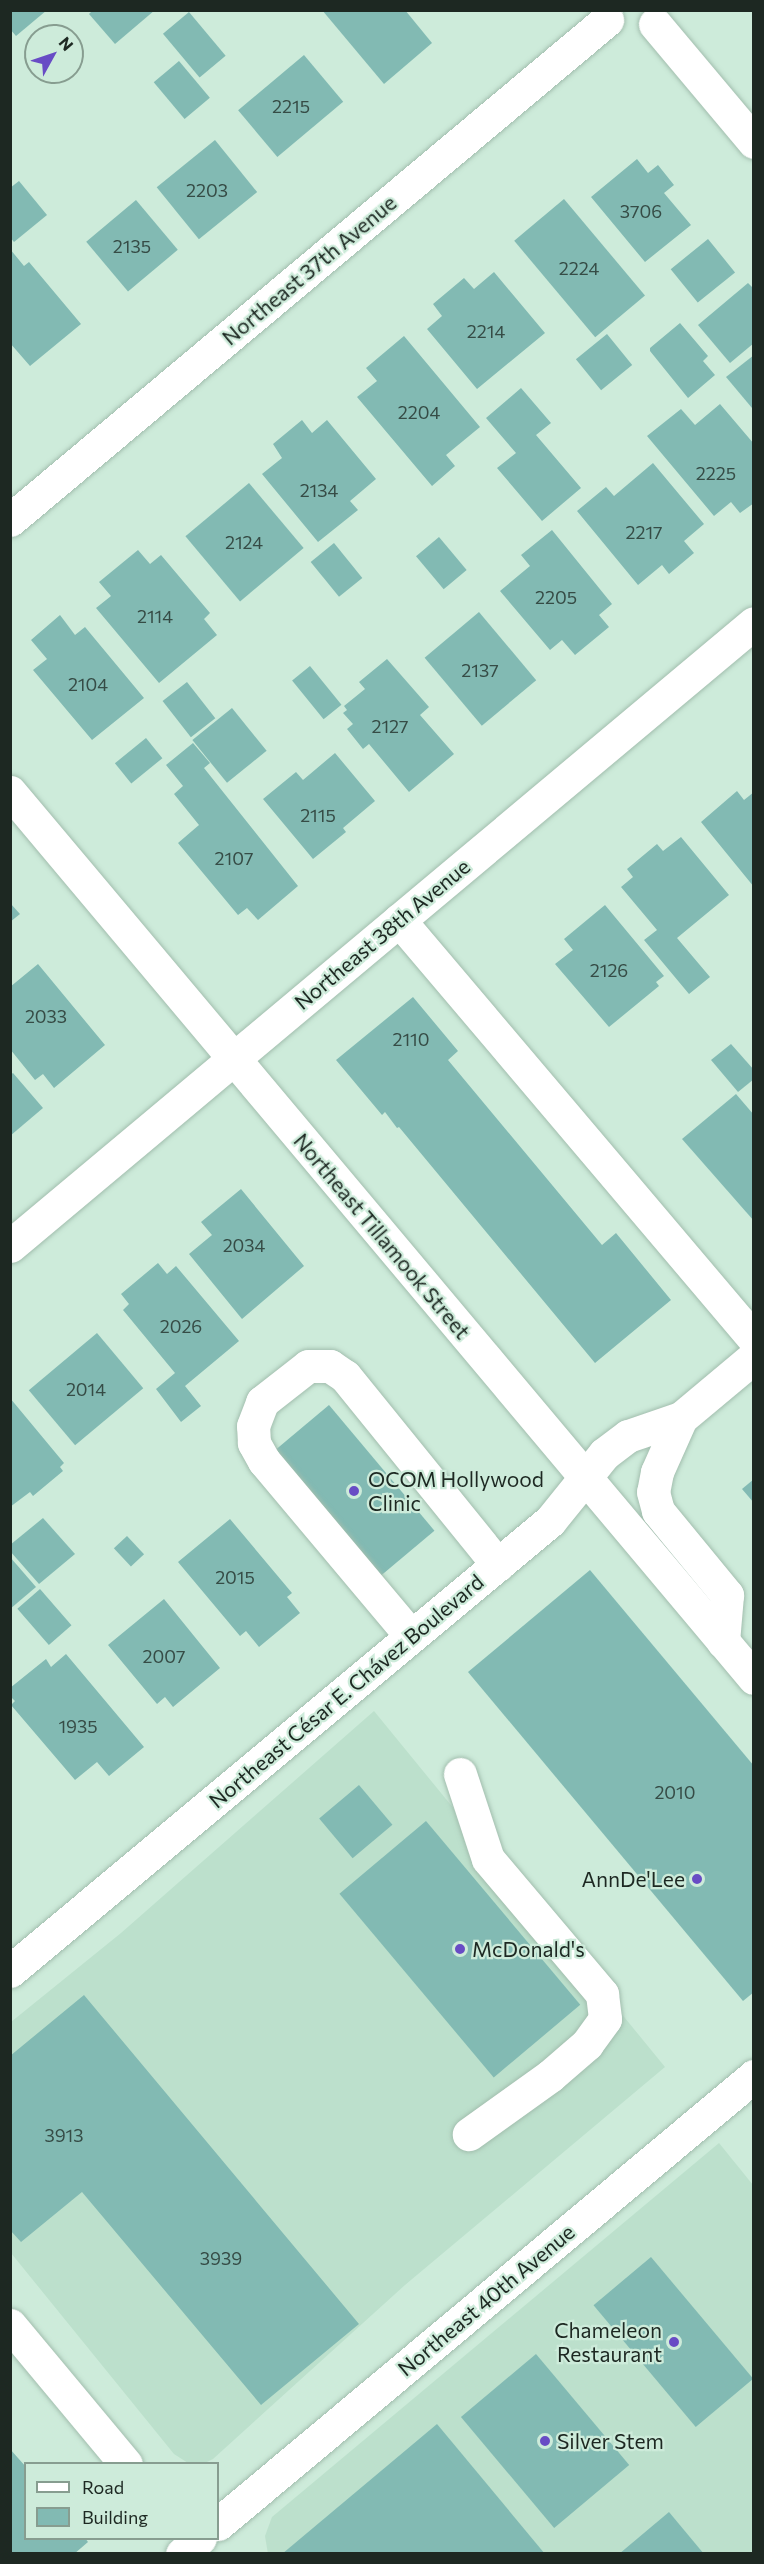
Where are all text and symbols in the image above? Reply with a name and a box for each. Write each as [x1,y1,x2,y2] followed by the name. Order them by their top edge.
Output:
[24,24,84,84] north arrow
[56,33,78,54] text: N
[272,95,310,117] house number: 2215
[186,179,228,201] house number: 2203
[217,190,401,350] street label: Northeast 37th Avenue
[620,200,662,222] house number: 3706
[113,235,151,257] house number: 2135
[559,257,599,279] house number: 2224
[467,320,505,342] house number: 2214
[398,401,440,423] house number: 2204
[696,462,736,484] house number: 2225
[300,479,338,501] house number: 2134
[625,521,663,543] house number: 2217
[225,531,263,553] house number: 2124
[535,586,577,608] house number: 2205
[137,605,173,627] house number: 2114
[461,659,499,681] house number: 2137
[68,673,108,695] house number: 2104
[371,715,409,737] house number: 2127
[300,804,336,826] house number: 2115
[215,847,253,869] house number: 2107
[289,853,475,1015] street label: Northeast 38th Avenue
[590,959,628,981] house number: 2126
[25,1005,67,1027] house number: 2033
[392,1028,430,1050] house number: 2110
[289,1128,475,1344] street label: Northeast Tillamook Street
[223,1234,265,1256] house number: 2034
[160,1315,202,1337] house number: 2026
[66,1378,106,1400] house number: 2014
[368,1466,544,1516] place label: OCOM Hollywood Clinic
[345,1482,363,1500] marker: OCOM Hollywood Clinic
[215,1566,255,1588] house number: 2015
[204,1569,488,1813] street label: Northeast César E. Chávez Boulevard
[143,1645,185,1667] house number: 2007
[58,1715,98,1737] house number: 1935
[654,1781,696,1803] house number: 2010
[581,1866,685,1892] place label: AnnDe'Lee
[690,1872,704,1886] marker: AnnDe'Lee
[472,1936,585,1962] place label: McDonald's
[453,1942,467,1956] marker: McDonald's
[44,2124,84,2146] house number: 3913
[393,2219,579,2381] street label: Northeast 40th Avenue
[200,2247,242,2269] house number: 3939
[554,2317,662,2367] place label: Chameleon Restaurant
[667,2335,681,2349] marker: Chameleon Restaurant
[557,2428,664,2454] place label: Silver Stem
[538,2434,552,2448] marker: Silver Stem
[24,2462,219,2540] legend
[82,2476,124,2498] text: Road
[82,2506,148,2528] text: Building

